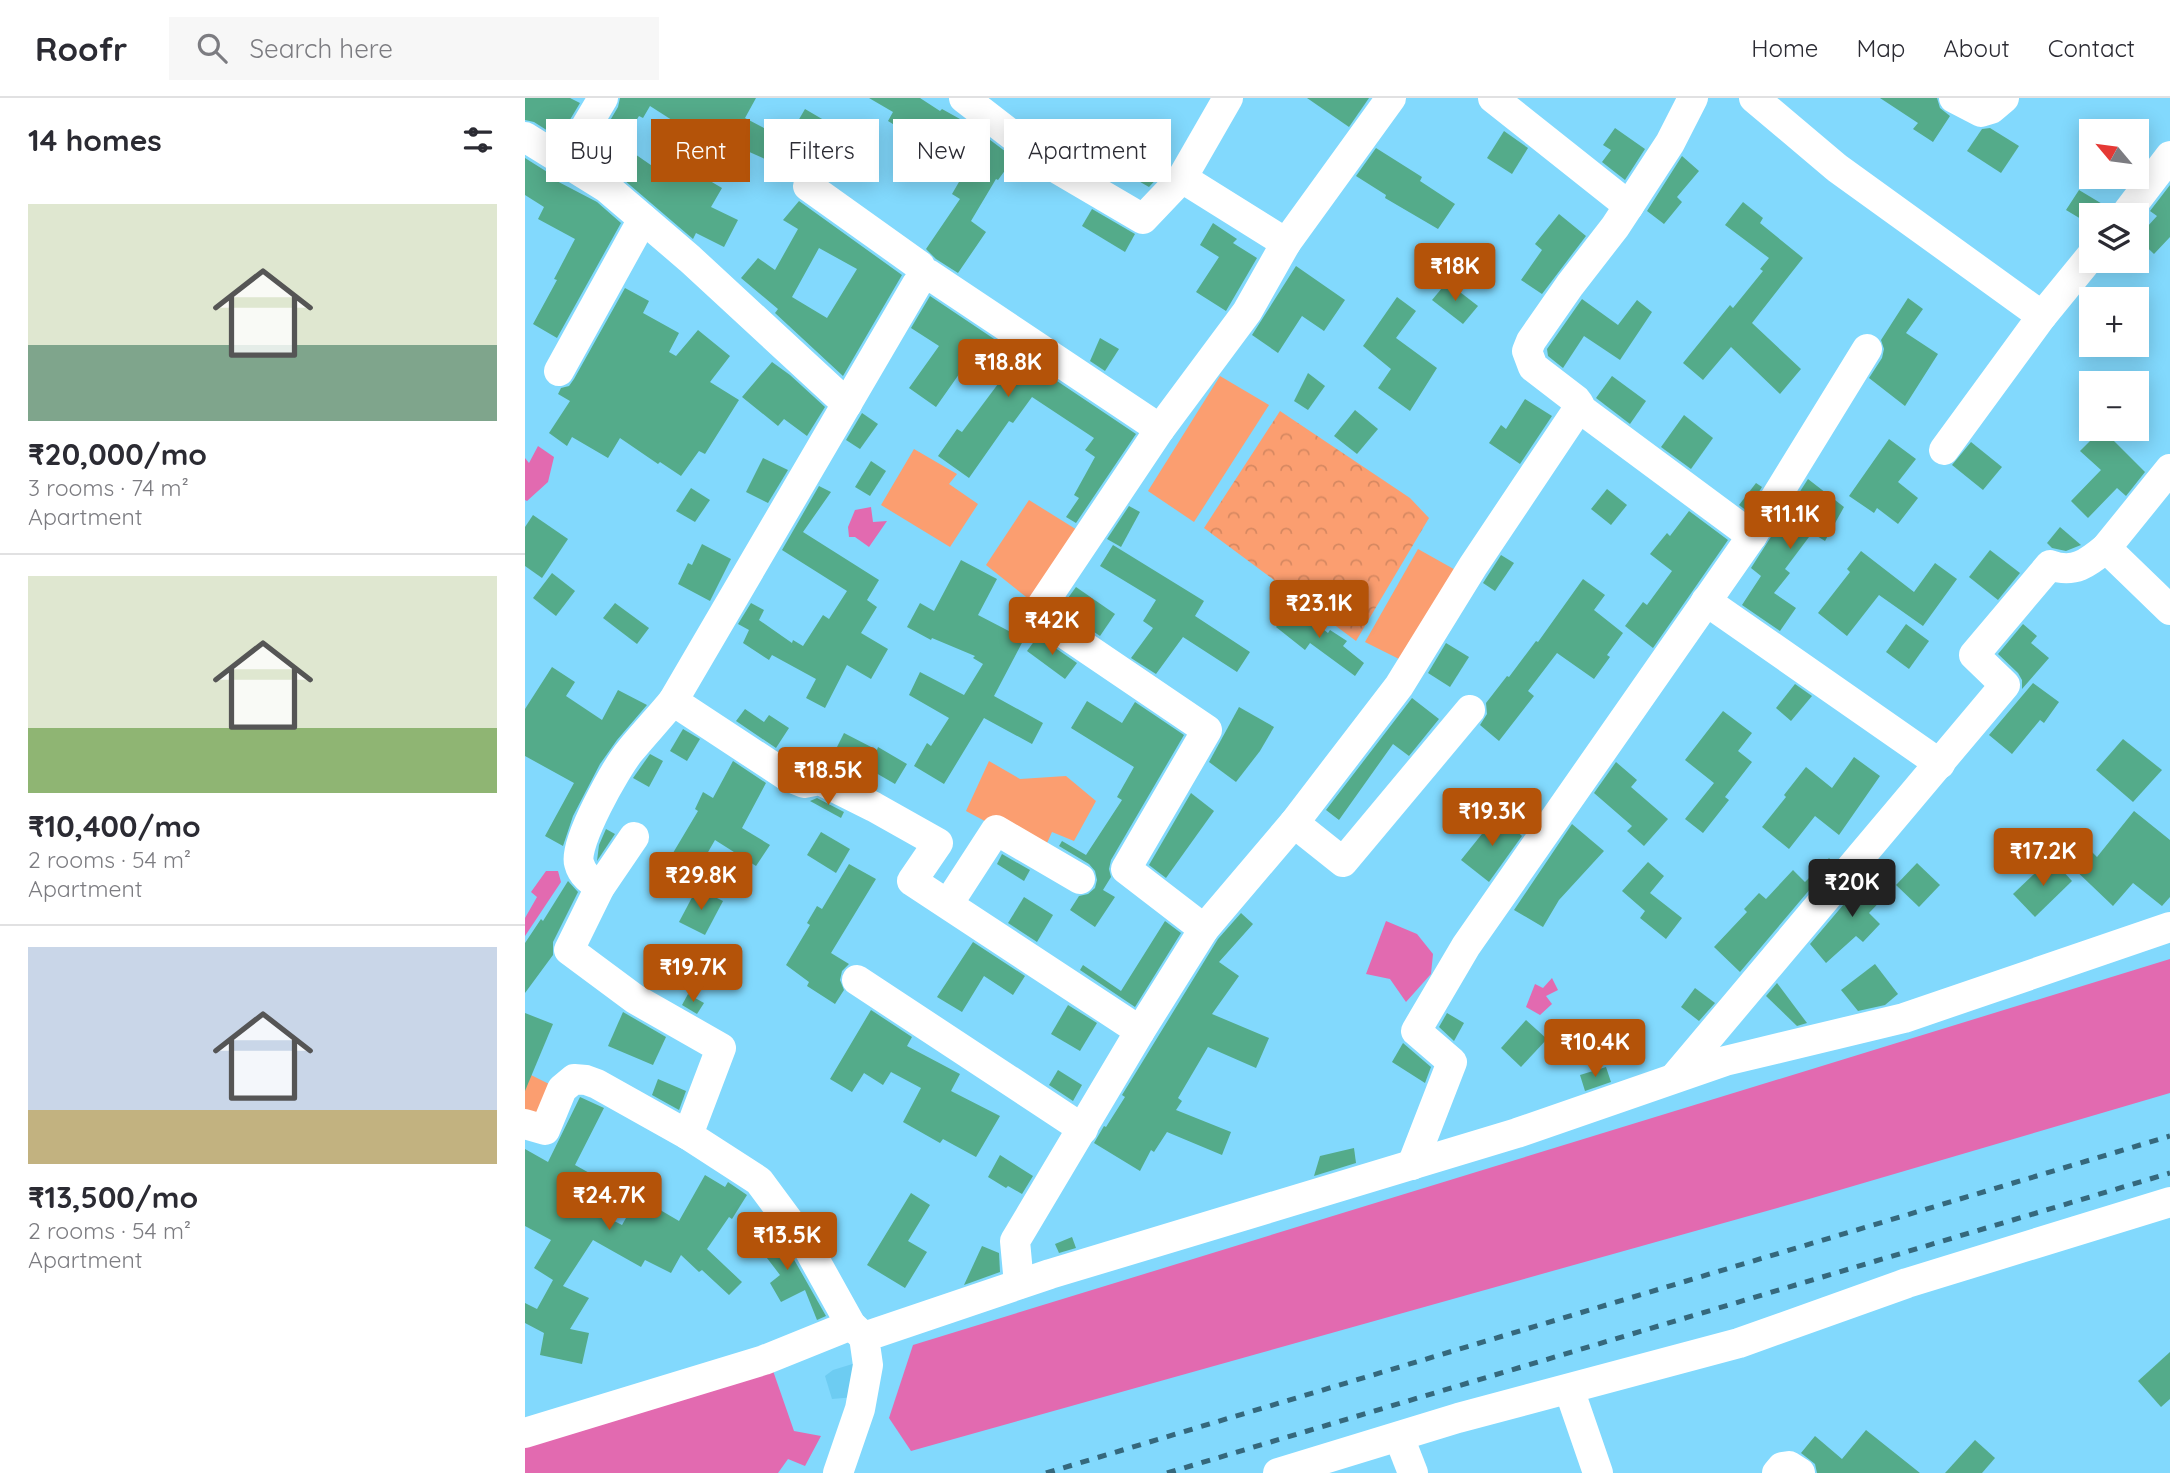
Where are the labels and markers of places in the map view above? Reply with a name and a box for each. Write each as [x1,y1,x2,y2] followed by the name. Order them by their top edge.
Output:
[1414,244,1496,303] pin: ₹18K
[951,340,1065,399] pin: ₹18.8K
[1733,491,1847,551] pin: ₹11.1K
[1262,580,1376,640] pin: ₹23.1K
[1011,598,1093,657] pin: ₹42K
[771,748,885,807] pin: ₹18.5K
[1435,788,1549,848] pin: ₹19.3K
[1986,828,2100,888] pin: ₹17.2K
[644,852,758,912] pin: ₹29.8K
[1811,860,1893,919] pin: ₹20K
[636,944,750,1004] pin: ₹19.7K
[1538,1020,1652,1079] pin: ₹10.4K
[552,1172,666,1232] pin: ₹24.7K
[730,1212,844,1272] pin: ₹13.5K

